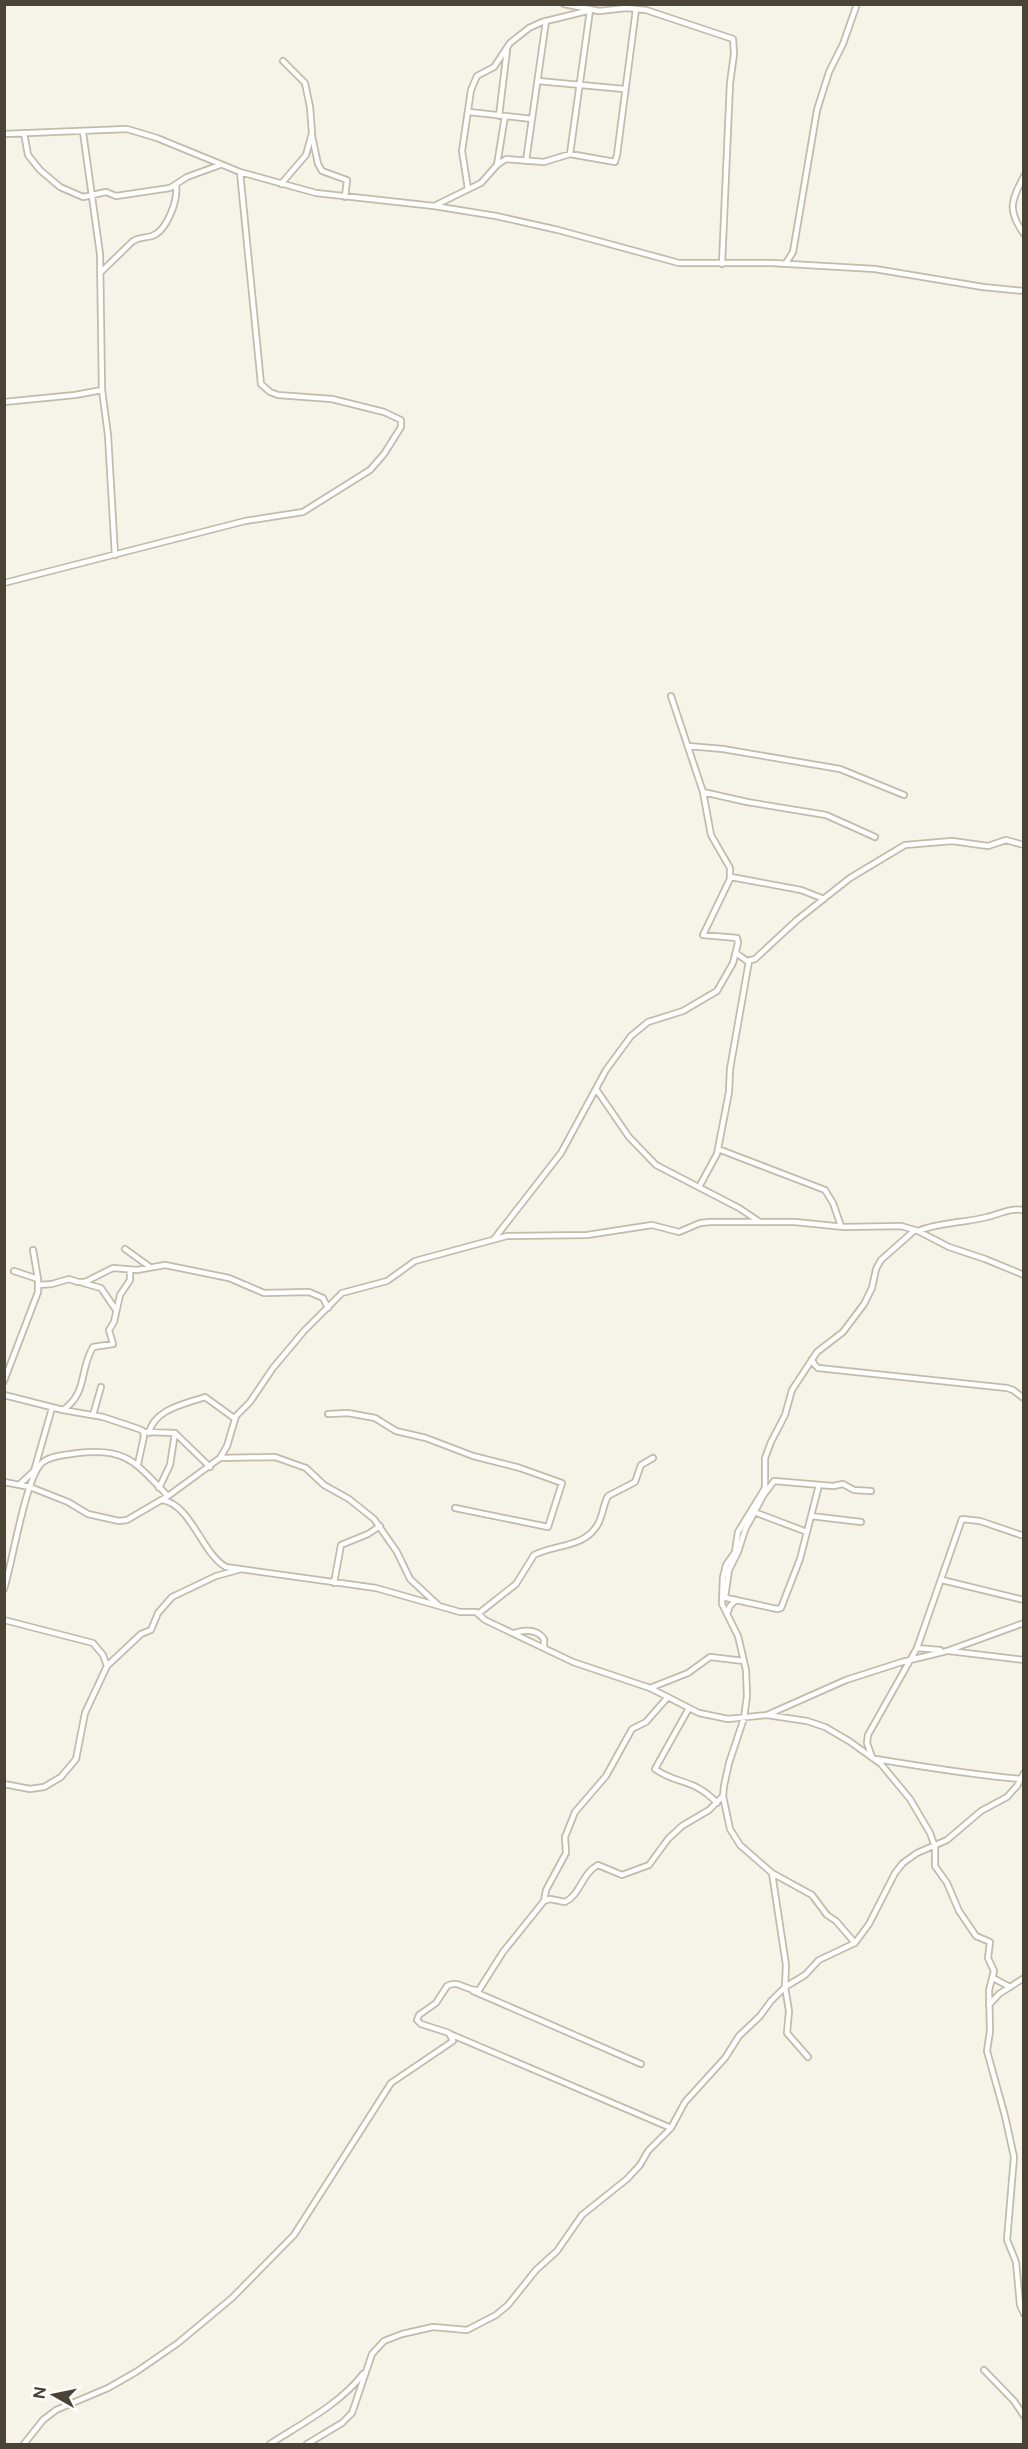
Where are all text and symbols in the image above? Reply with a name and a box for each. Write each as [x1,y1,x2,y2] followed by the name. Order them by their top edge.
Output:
[24,2365,84,2425] north arrow
[29,2385,50,2400] text: N

